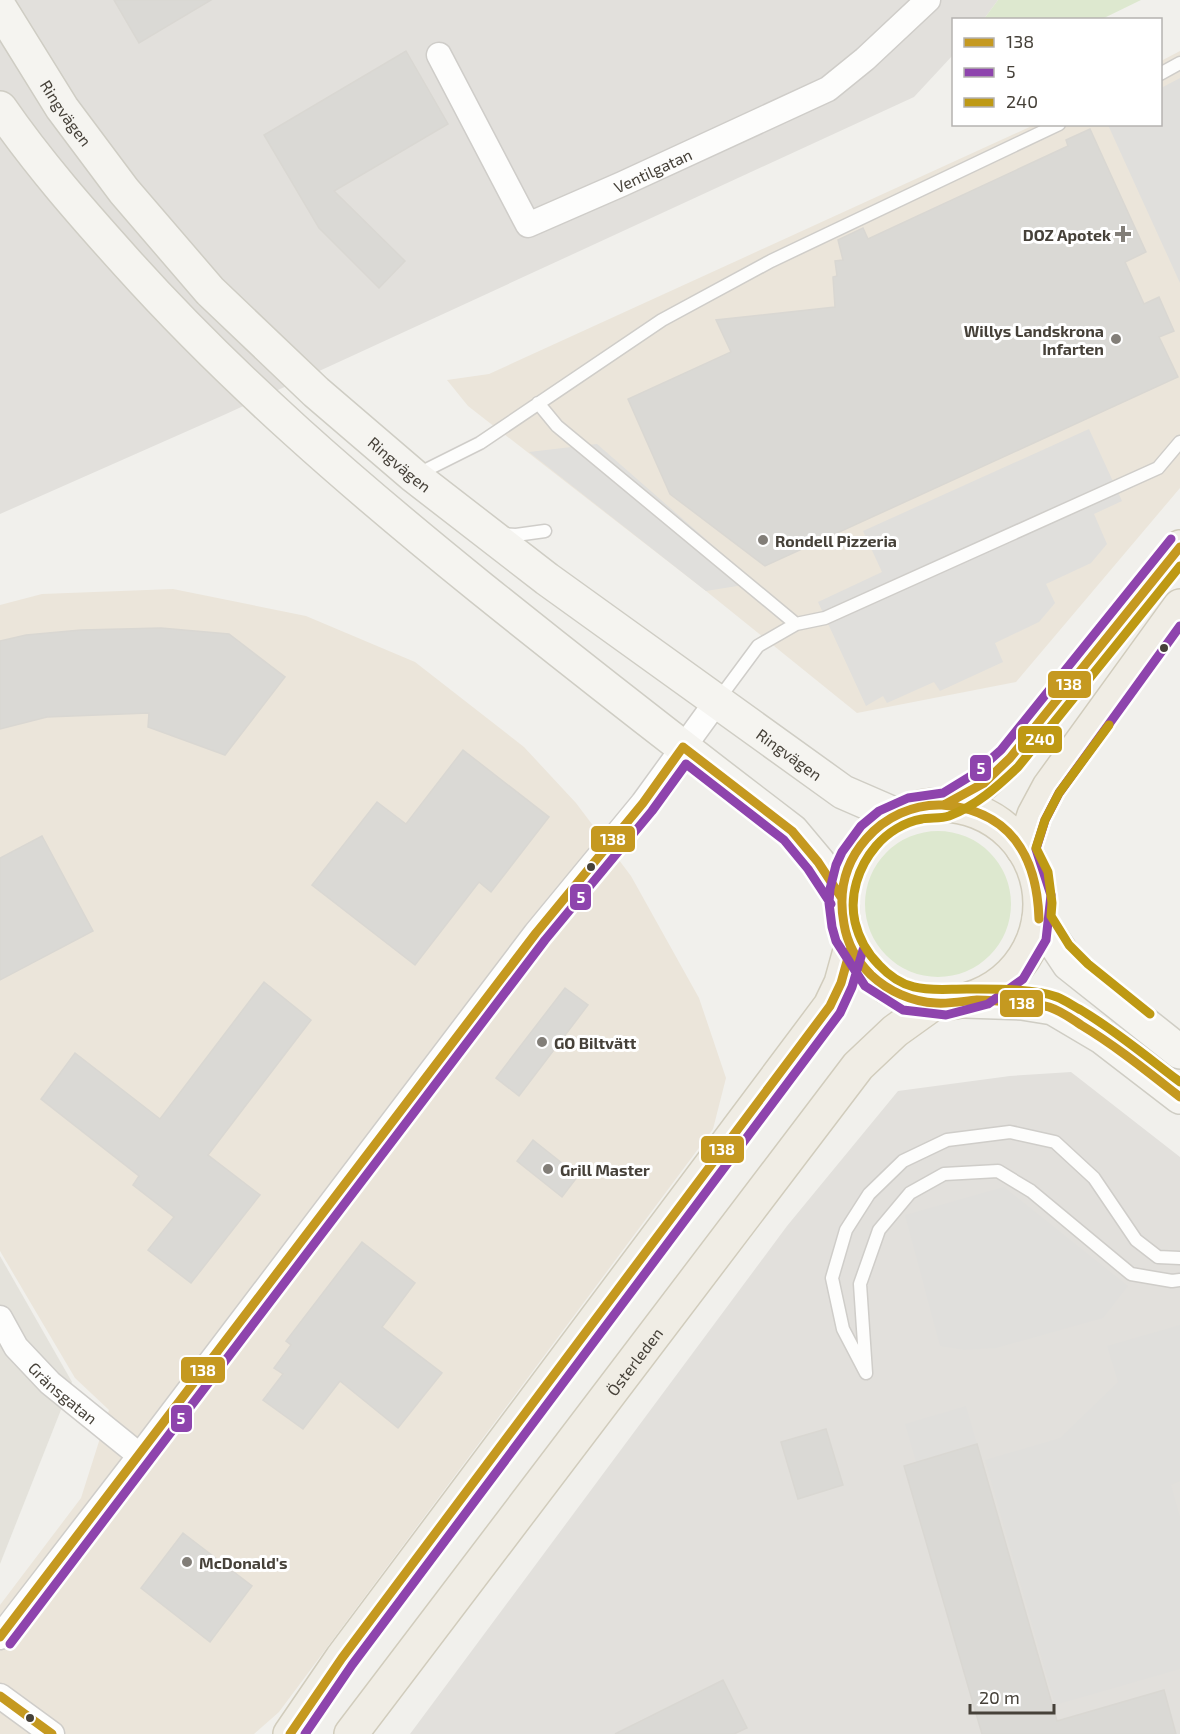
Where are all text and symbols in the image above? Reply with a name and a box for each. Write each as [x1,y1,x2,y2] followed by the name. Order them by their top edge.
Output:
[952,18,1162,126] legend
[1006,30,1034,52] text: 138
[1006,60,1016,82] text: 5
[37,76,96,149] street label: Ringvägen
[1006,90,1038,112] text: 240
[611,144,694,196] street label: Ventilgatan
[1023,225,1111,244] place label: DOZ Apotek
[1116,227,1130,241] marker: DOZ Apotek
[964,321,1104,358] place label: Willys Landskrona Infarten
[1109,332,1123,346] marker: Willys Landskrona Infarten
[365,432,435,495] street label: Ringvägen
[775,531,897,550] place label: Rondell Pizzeria
[756,533,770,547] marker: Rondell Pizzeria
[1158,642,1170,654] unlabelled marker
[1047,670,1092,699] line badge: 138
[1056,674,1082,693] text: 138
[753,724,826,784] street label: Ringvägen
[1017,725,1063,754] line badge: 240
[1025,729,1055,748] text: 240
[969,754,992,782] line badge: 5
[977,758,986,777] text: 5
[590,825,636,853] line badge: 138
[600,829,626,848] text: 138
[585,861,597,873] unlabelled marker
[569,883,592,911] line badge: 5
[577,887,586,906] text: 5
[999,989,1044,1018] line badge: 138
[1009,993,1035,1012] text: 138
[554,1033,637,1052] place label: GO Biltvätt
[535,1035,549,1049] marker: GO Biltvätt
[700,1135,745,1164] line badge: 138
[709,1139,735,1158] text: 138
[560,1160,650,1179] place label: Grill Master
[541,1162,555,1176] marker: Grill Master
[602,1323,666,1399] street label: Österleden
[180,1356,226,1384] line badge: 138
[25,1358,102,1427] street label: Gränsgatan
[190,1360,216,1379] text: 138
[170,1404,193,1433] line badge: 5
[177,1408,186,1427] text: 5
[199,1553,288,1572] place label: McDonald's
[180,1555,194,1569] marker: McDonald's
[970,1677,1054,1715] scale bar
[979,1686,1020,1708] text: 20 m
[24,1712,36,1724] unlabelled marker

